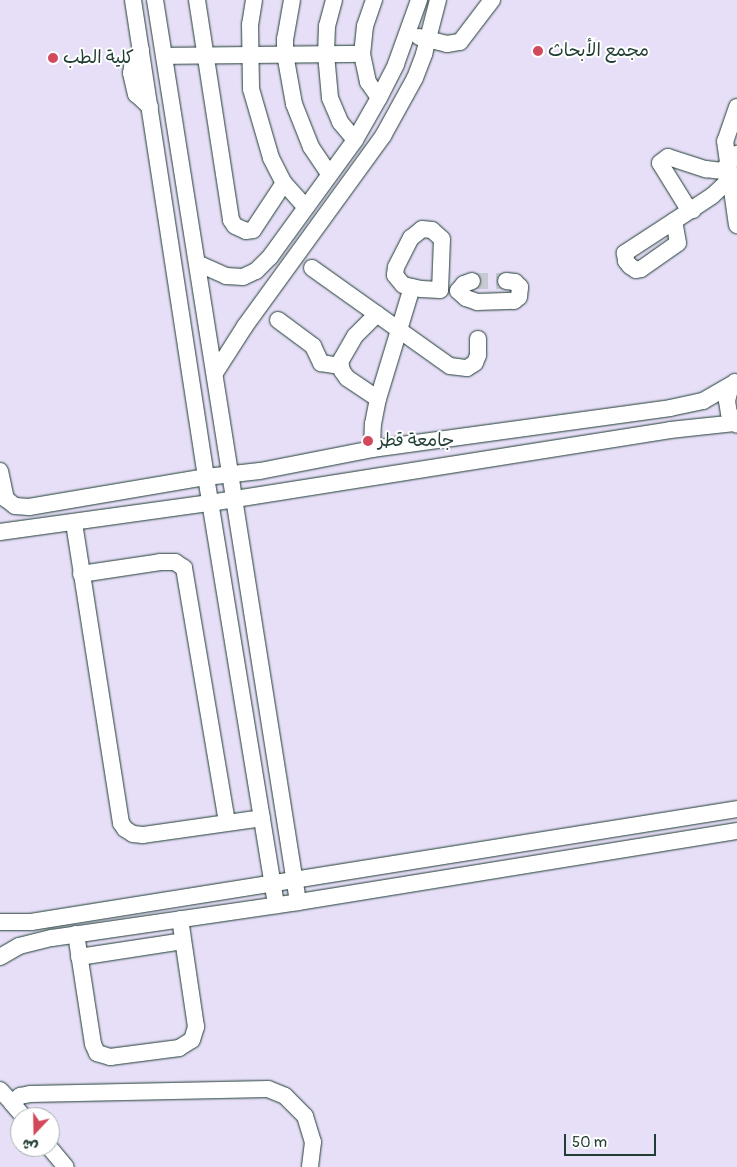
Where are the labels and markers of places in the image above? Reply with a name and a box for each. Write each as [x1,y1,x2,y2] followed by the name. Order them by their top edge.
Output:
[548,40,649,62] place label: مجمع الأبحاث
[532,45,544,57] marker: مجمع الأبحاث
[63,47,134,69] place label: كلية الطب
[47,52,59,64] marker: كلية الطب
[378,430,454,452] place label: جامعة قطر
[362,435,374,447] marker: جامعة قطر

